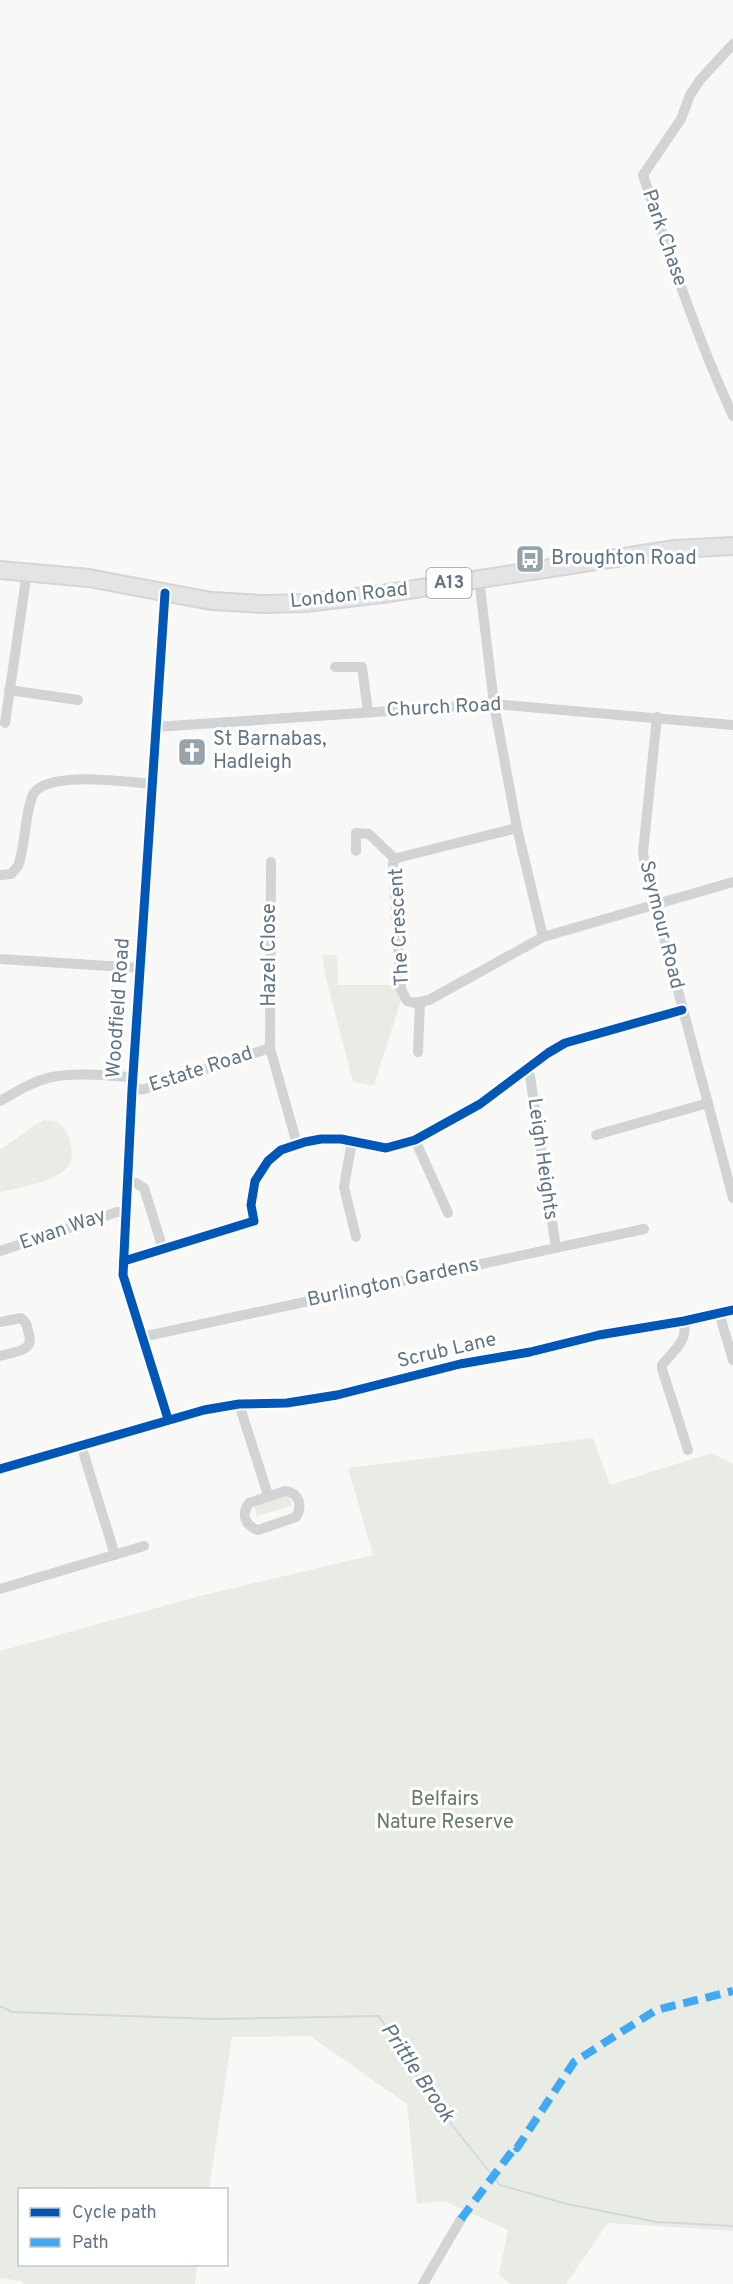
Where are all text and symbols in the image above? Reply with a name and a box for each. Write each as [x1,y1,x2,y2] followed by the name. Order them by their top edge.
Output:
[635,186,693,290] street label: Park Chase
[514,543,546,575] bus stop icon: Broughton Road
[551,546,697,572] place label: Broughton Road
[426,568,472,598] road number: A13
[289,577,409,615] street label: London Road
[386,692,502,724] street label: Church Road
[213,727,327,776] place label: St Barnabas, Hadleigh
[176,736,208,768] church icon: St Barnabas, Hadleigh
[632,858,690,992] street label: Seymour Road
[384,867,416,987] street label: The Crescent
[257,903,283,1007] street label: Hazel Close
[101,937,137,1079] street label: Woodfield Road
[146,1041,256,1099] street label: Estate Road
[521,1096,563,1222] street label: Leigh Heights
[16,1203,110,1257] street label: Ewan Way
[305,1252,481,1314] street label: Burlington Gardens
[395,1327,499,1375] street label: Scrub Lane
[376,1787,514,1836] park label: Belfairs Nature Reserve
[374,2018,460,2128] water label: Prittle Brook
[18,2188,228,2266] legend
[72,2202,157,2225] text: Cycle path
[72,2232,109,2255] text: Path

